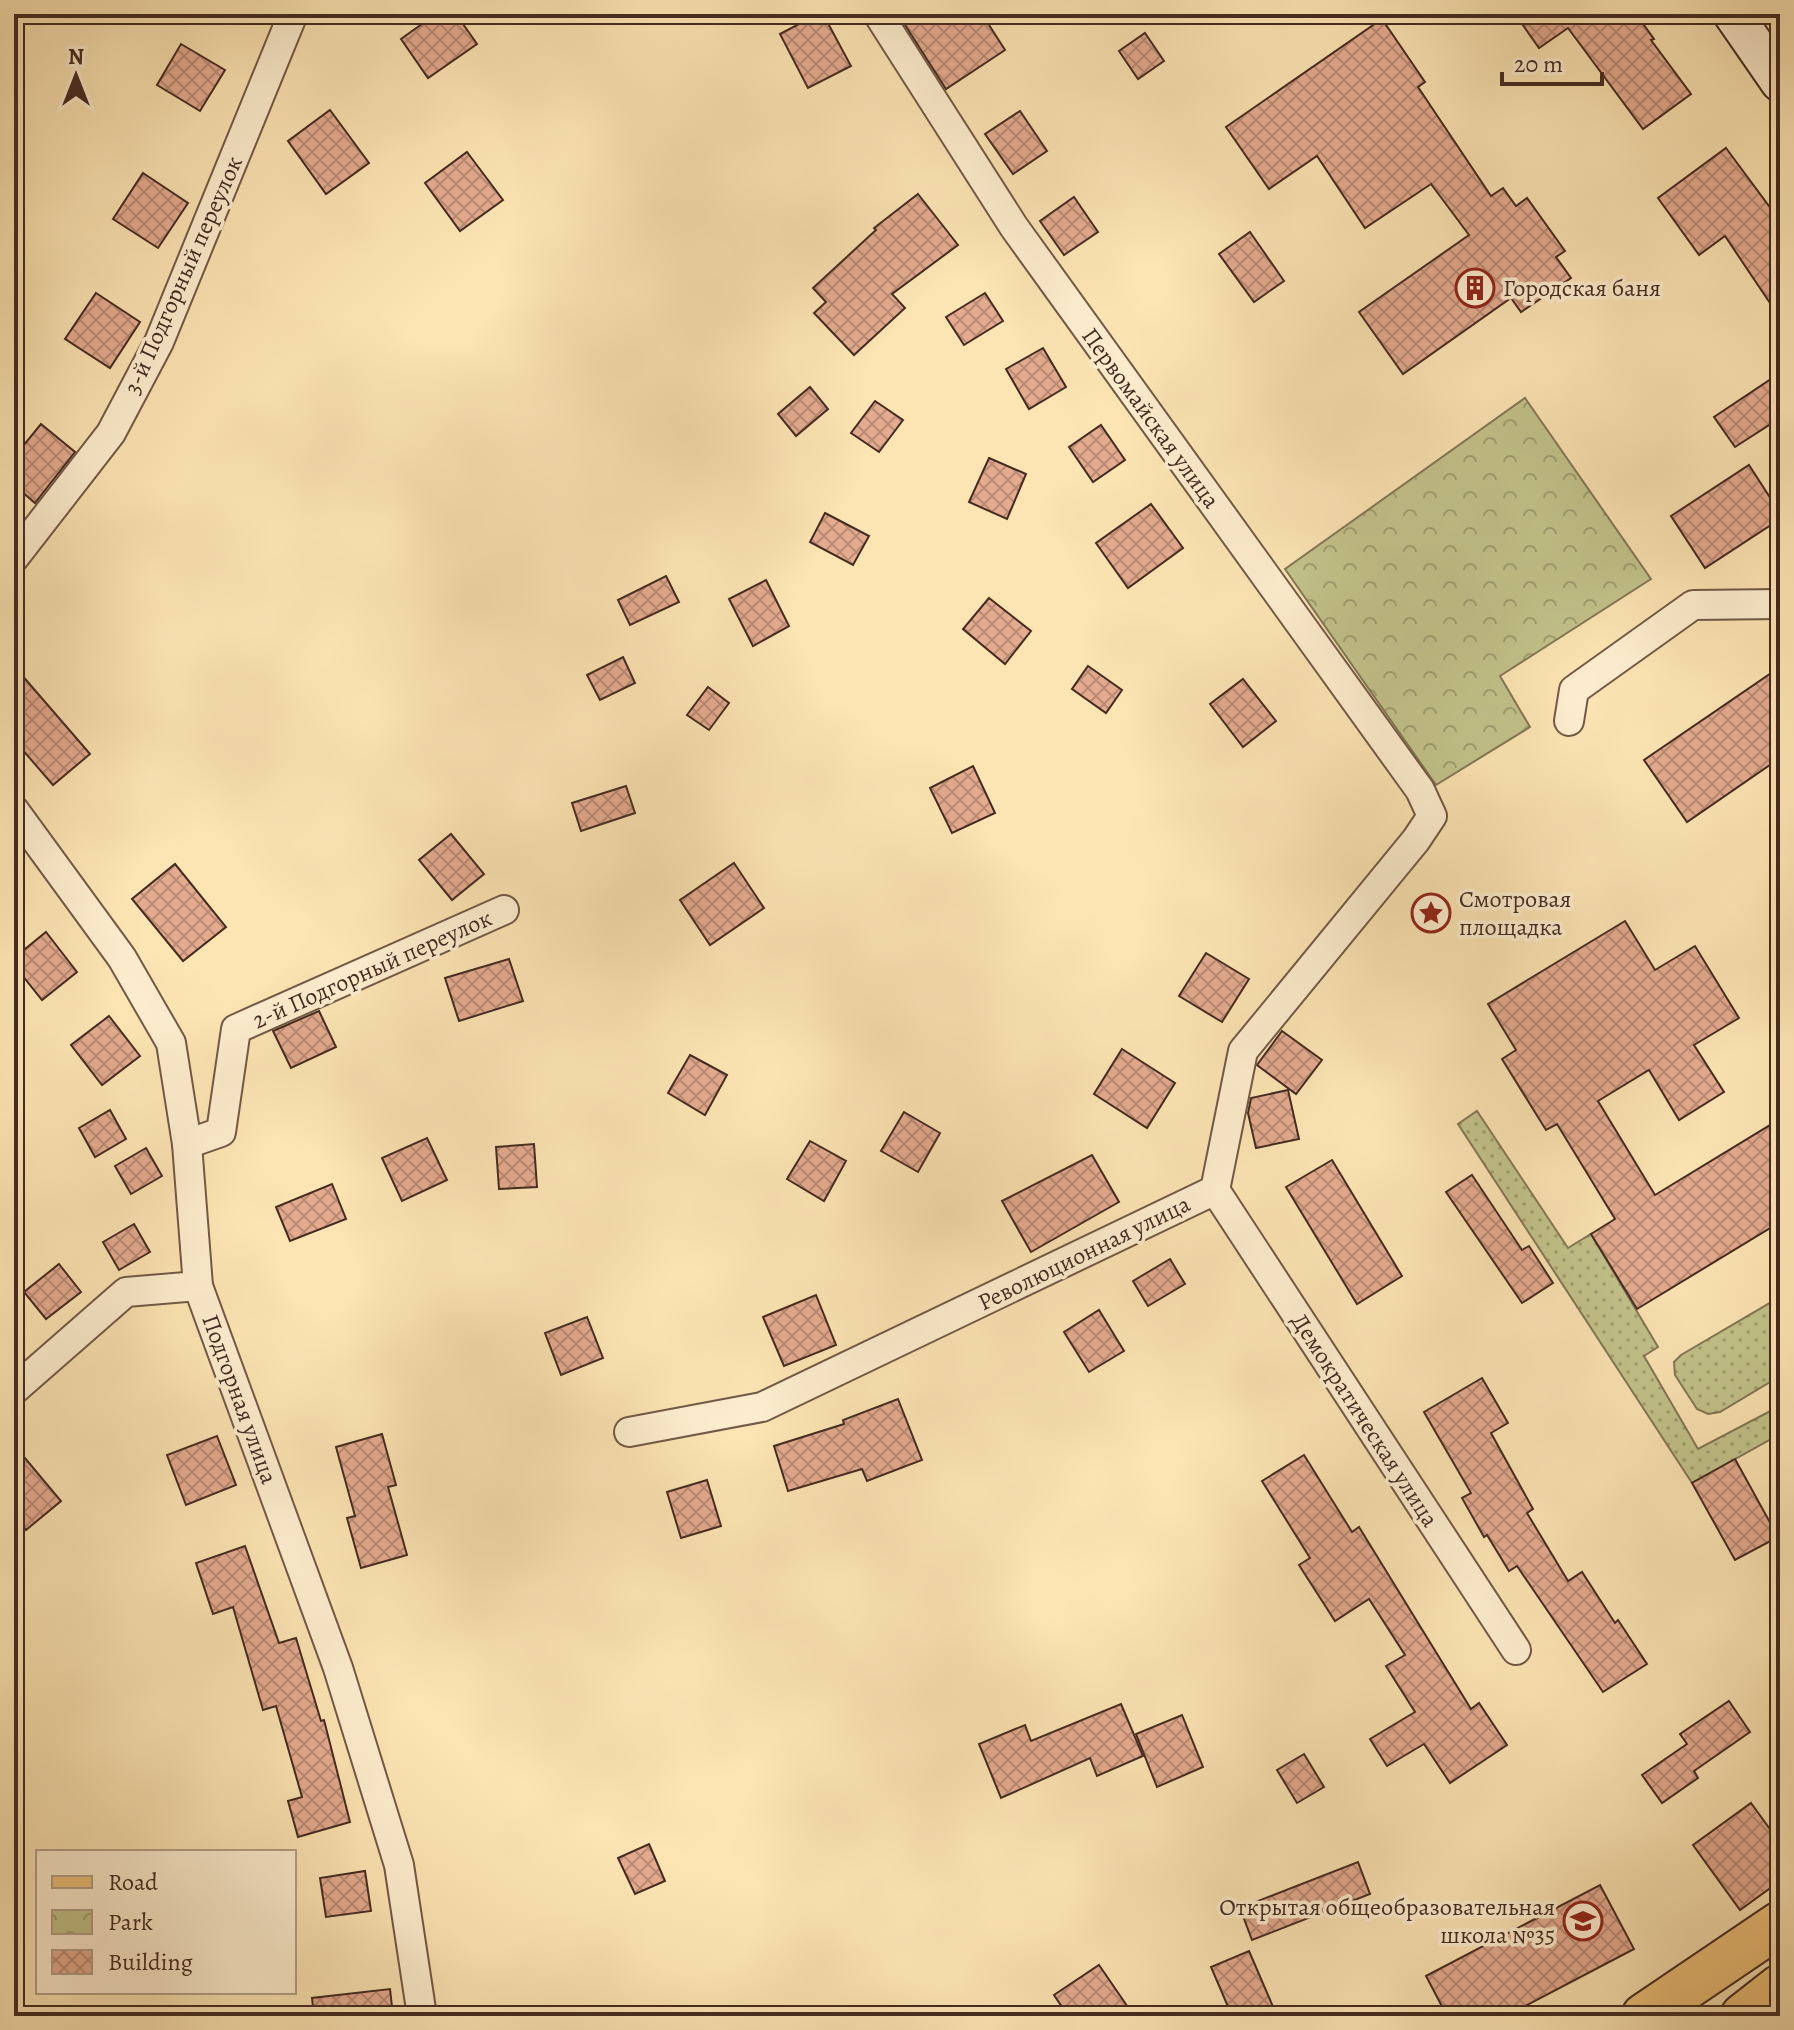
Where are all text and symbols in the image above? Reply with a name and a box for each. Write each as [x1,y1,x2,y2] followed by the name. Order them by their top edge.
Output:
[36,36,116,116] north arrow
[1502,36,1602,86] scale bar
[68,42,84,72] text: N
[1514,48,1563,80] text: 20 m
[116,151,250,399] street label: 3-й Подгорный переулок
[1454,267,1496,309] building icon: Городская баня
[1503,272,1661,304] place label: Городская баня
[1075,321,1227,515] street label: Первомайская улица
[1459,883,1571,943] place label: Смотровая площадка
[1410,892,1452,934] place icon: Смотровая площадка
[247,902,497,1036] street label: 2-й Подгорный переулок
[973,1188,1195,1318] street label: Революционная улица
[1284,1307,1446,1533] street label: Демократическая улица
[195,1310,285,1488] street label: Подгорная улица
[36,1850,296,1994] legend
[108,1866,158,1898] text: Road
[1219,1891,1555,1951] place label: Открытая общеобразовательная школа №35
[1562,1900,1604,1942] school or university icon: Открытая общеобразовательная школа №35
[108,1906,153,1938] text: Park
[108,1946,193,1978] text: Building

